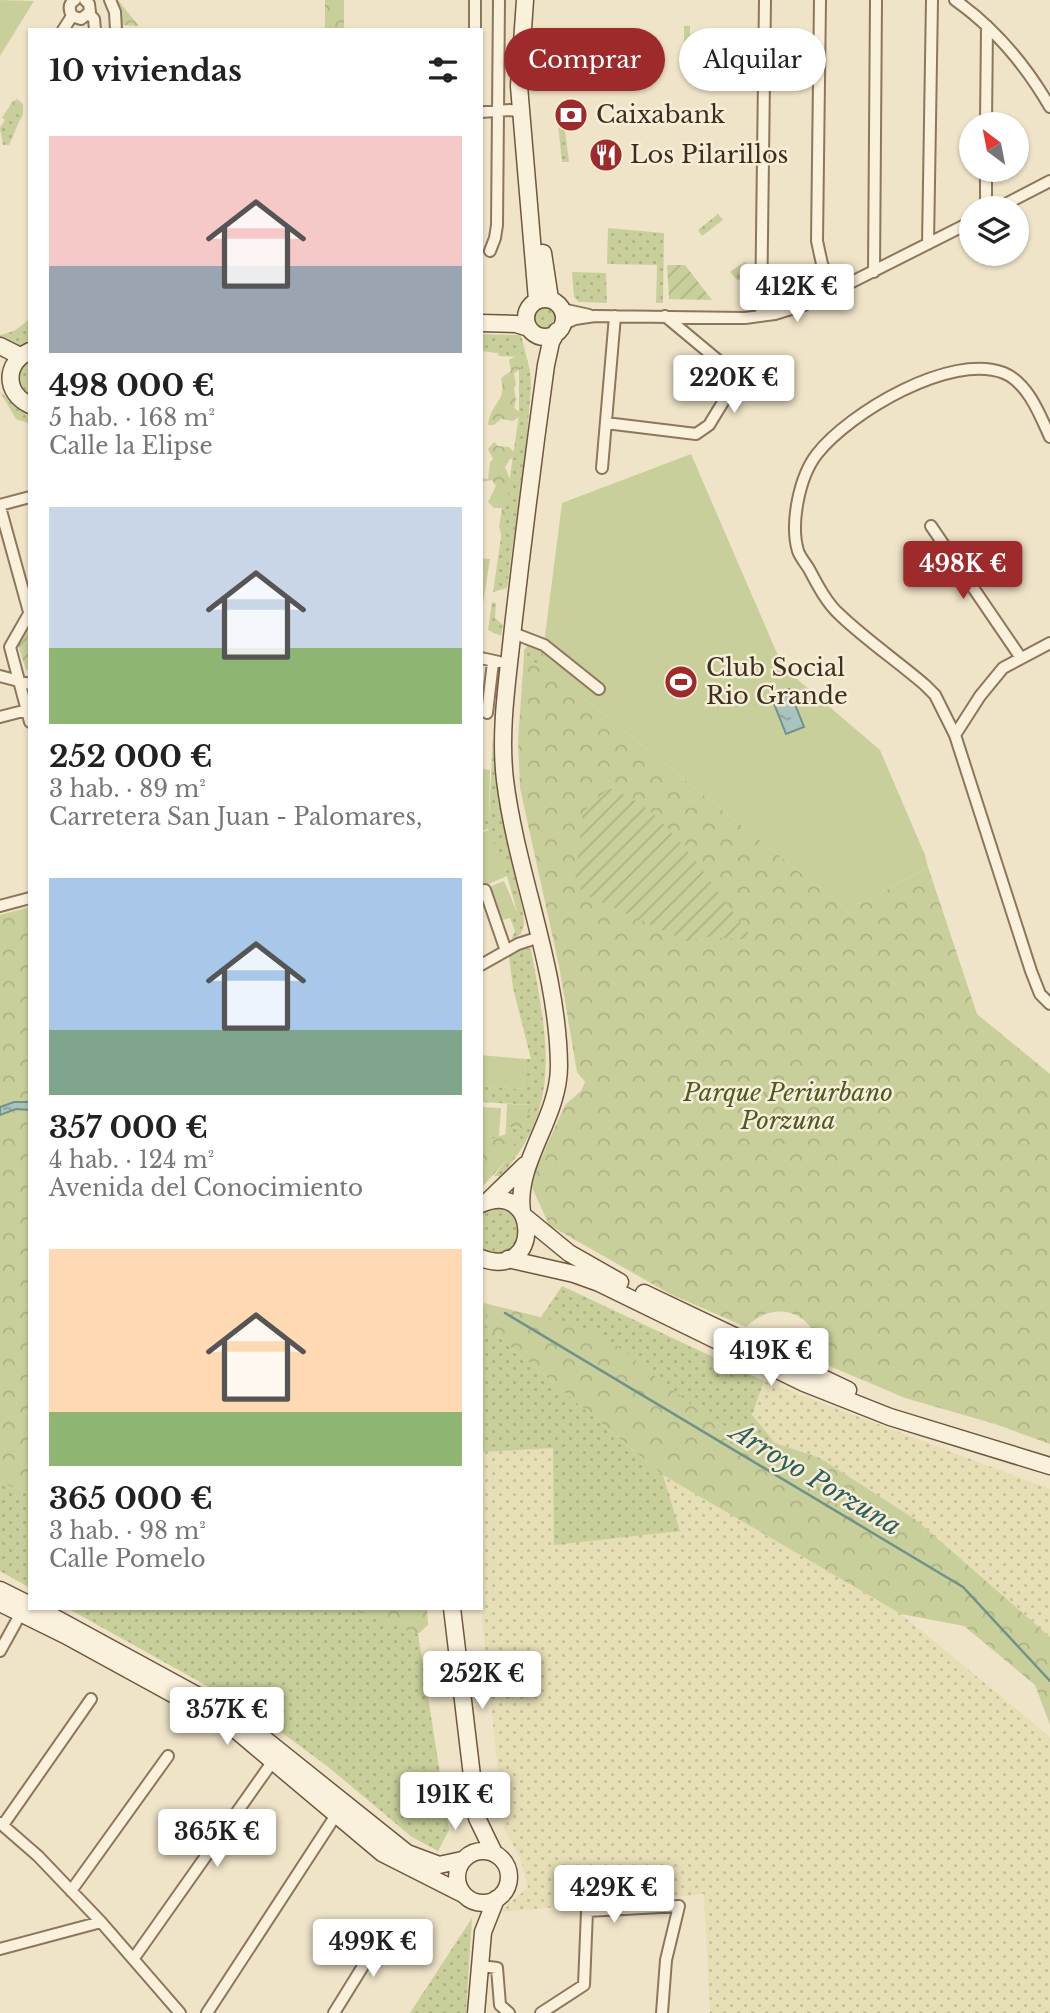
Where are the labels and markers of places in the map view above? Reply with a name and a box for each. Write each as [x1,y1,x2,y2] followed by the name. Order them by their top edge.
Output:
[552,96,590,134] bank icon: Caixabank
[596,100,725,129] place label: Caixabank
[587,136,625,174] restaurant icon: Los Pilarillos
[630,140,789,169] place label: Los Pilarillos
[740,264,854,324] pin: 412K €
[677,356,791,415] pin: 220K €
[906,542,1020,601] pin: 498K €
[706,653,848,710] place label: Club Social Rio Grande
[662,663,700,701] sports icon: Club Social Rio Grande
[714,1328,828,1388] pin: 419K €
[425,1652,539,1711] pin: 252K €
[170,1688,284,1747] pin: 357K €
[398,1772,512,1832] pin: 191K €
[160,1810,274,1869] pin: 365K €
[557,1866,671,1925] pin: 429K €
[316,1920,430,1979] pin: 499K €

